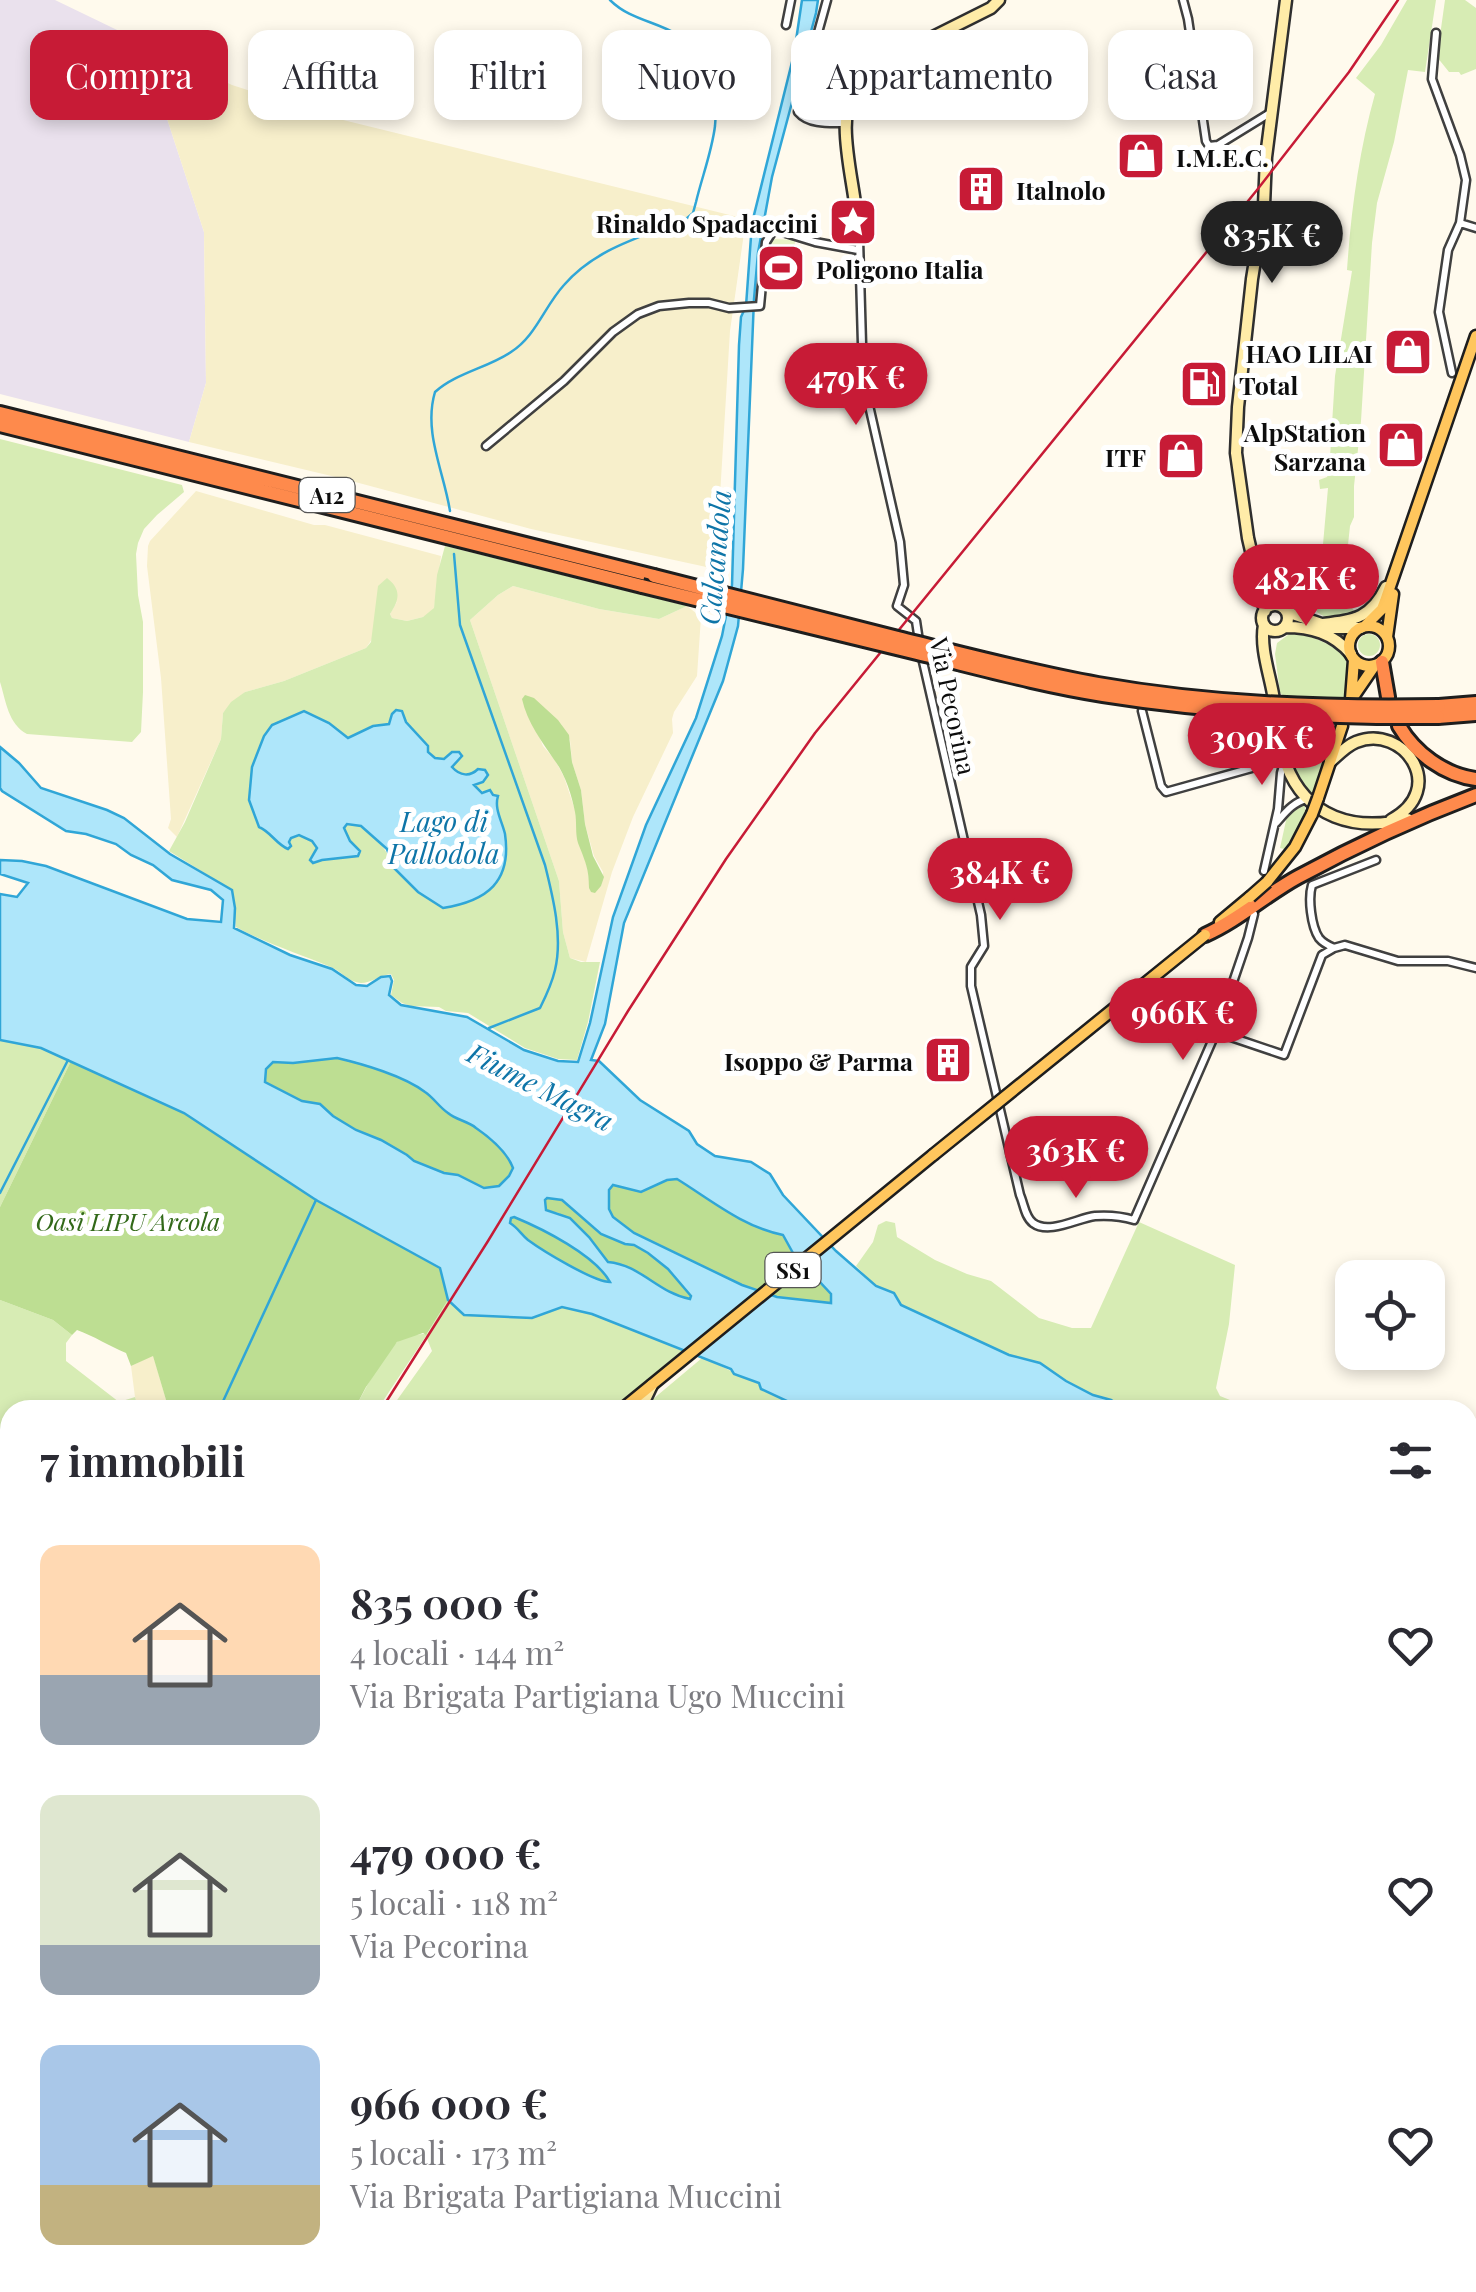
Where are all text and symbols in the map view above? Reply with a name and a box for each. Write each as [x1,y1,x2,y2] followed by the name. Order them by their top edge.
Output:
[30,30,228,120] chip: Compra
[248,30,414,120] chip: Affitta
[434,30,582,120] chip: Filtri
[602,30,771,120] chip: Nuovo
[791,30,1088,120] chip: Appartamento
[1108,30,1253,120] chip: Casa
[1115,130,1167,182] shop icon: I.M.E.C.
[1176,140,1269,173] place label: I.M.E.C.
[955,163,1007,215] building icon: Italnolo
[1016,173,1106,206] place label: Italnolo
[827,196,879,248] place icon: Rinaldo Spadaccini
[1191,201,1353,286] pin: 835K €
[596,206,818,239] place label: Rinaldo Spadaccini
[1223,212,1321,255] text: 835K €
[755,242,807,294] sports icon: Poligono Italia
[816,252,984,285] place label: Poligono Italia
[1382,326,1434,378] shop icon: HAO LILAI
[1245,336,1373,369] place label: HAO LILAI
[775,343,937,428] pin: 479K €
[806,354,906,397] text: 479K €
[1178,358,1230,410] fuel station icon: Total
[1239,368,1299,401] place label: Total
[1243,415,1367,477] place label: AlpStation Sarzana
[1375,419,1427,471] shop icon: AlpStation Sarzana
[1155,430,1207,482] shop icon: ITF
[1105,440,1146,473] place label: ITF
[300,478,354,512] road number: A12
[690,488,738,626] water label: Calcandola
[1225,544,1387,629] pin: 482K €
[1255,555,1357,598] text: 482K €
[923,633,985,778] street label: Via Pecorina
[1181,703,1343,788] pin: 309K €
[1210,714,1314,757] text: 309K €
[387,802,500,871] water label: Lago di Pallodola
[919,838,1081,923] pin: 384K €
[950,849,1050,892] text: 384K €
[1102,978,1264,1063] pin: 966K €
[1131,989,1235,1032] text: 966K €
[461,1033,620,1139] water label: Fiume Magra
[922,1034,974,1086] building icon: Isoppo & Parma
[724,1044,913,1077] place label: Isoppo & Parma
[995,1116,1157,1201] pin: 363K €
[1026,1127,1126,1170] text: 363K €
[36,1204,220,1237] park label: Oasi LIPU Arcola
[766,1253,820,1287] road number: SS1
[1335,1260,1445,1370] map controls
[1335,1260,1445,1370] button: locate
[40,1432,245,1488] text: 7 immobili
[1383,1433,1438,1488] icon: filters
[350,1574,540,1630] text: 835 000 €
[120,1585,240,1705] icon: home
[1383,1618,1438,1673] icon: heart
[350,1630,564,1673] text: 4 locali · 144 m²
[350,1673,845,1716] text: Via Brigata Partigiana Ugo Muccini
[350,1824,542,1880] text: 479 000 €
[120,1835,240,1955] icon: home
[1383,1868,1438,1923] icon: heart
[350,1880,558,1923] text: 5 locali · 118 m²
[350,1923,528,1966] text: Via Pecorina
[350,2074,548,2130] text: 966 000 €
[120,2085,240,2205] icon: home
[1383,2118,1438,2173] icon: heart
[350,2130,557,2173] text: 5 locali · 173 m²
[350,2173,782,2216] text: Via Brigata Partigiana Muccini

